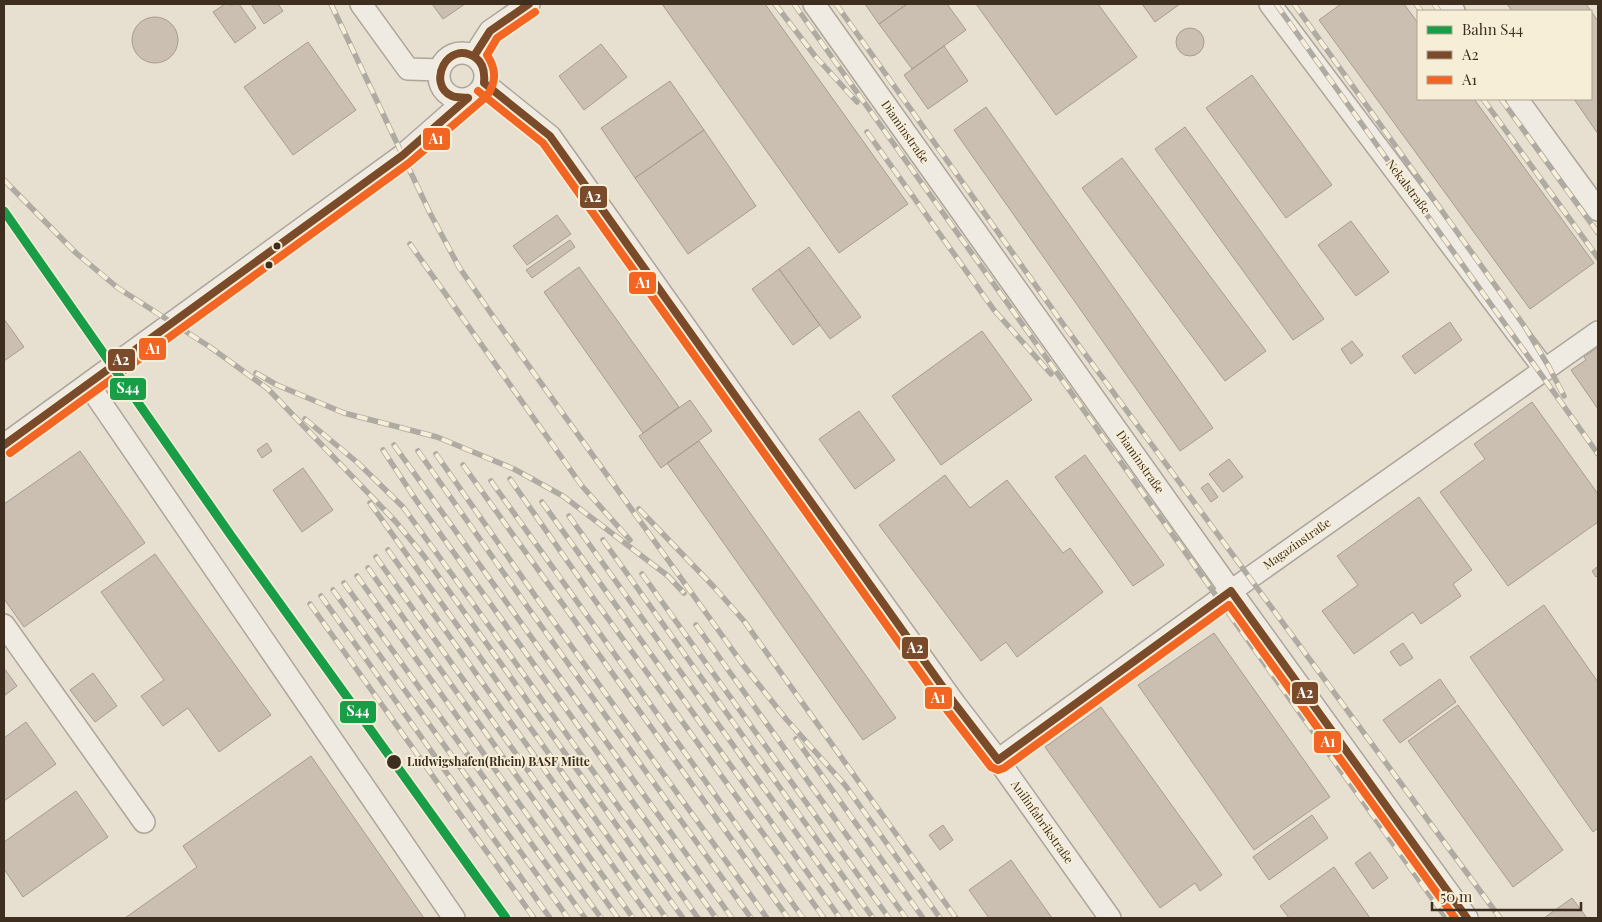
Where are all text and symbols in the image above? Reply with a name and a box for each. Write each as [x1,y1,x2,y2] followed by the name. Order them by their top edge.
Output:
[1417,10,1592,100] legend
[1462,19,1523,39] text: Bahn S44
[1461,44,1479,64] text: A2
[1461,69,1477,89] text: A1
[878,97,933,166] street label: Diaminstraße
[422,127,451,151] line badge: A1
[428,129,443,148] text: A1
[1383,156,1435,217] street label: Nekalstraße
[579,185,608,209] line badge: A2
[584,187,601,206] text: A2
[272,241,282,251] unlabelled marker
[264,260,274,270] unlabelled marker
[628,271,657,295] line badge: A1
[635,273,650,292] text: A1
[138,337,167,361] line badge: A1
[145,339,160,358] text: A1
[107,348,136,372] line badge: A2
[112,350,129,369] text: A2
[109,377,147,401] line badge: S44
[117,378,139,397] text: S44
[1113,427,1168,496] street label: Diaminstraße
[1259,514,1333,572] street label: Magazinstraße
[901,636,929,660] line badge: A2
[906,638,923,657] text: A2
[1291,681,1319,705] line badge: A2
[1296,683,1313,702] text: A2
[924,686,953,710] line badge: A1
[930,688,945,707] text: A1
[339,700,377,724] line badge: S44
[347,701,369,720] text: S44
[1313,730,1342,754] line badge: A1
[1320,732,1335,751] text: A1
[385,753,403,771] marker: Ludwigshafen(Rhein) BASF Mitte
[407,753,590,769] place label: Ludwigshafen(Rhein) BASF Mitte
[1007,776,1078,866] street label: Anilinfabrikstraße
[1432,880,1581,912] scale bar
[1440,886,1473,906] text: 50 m

